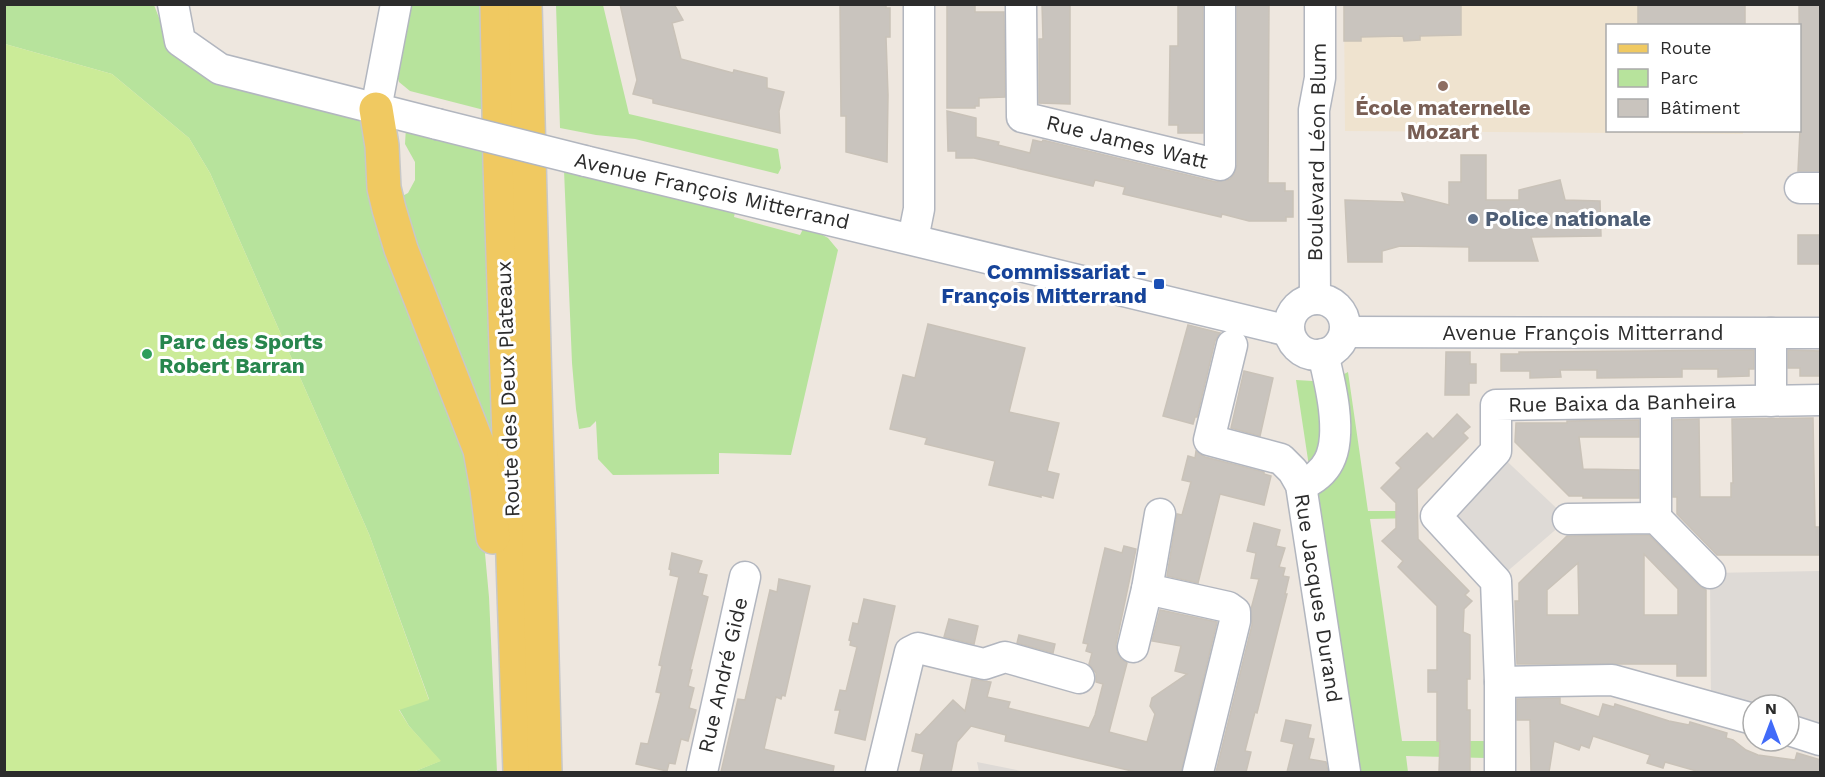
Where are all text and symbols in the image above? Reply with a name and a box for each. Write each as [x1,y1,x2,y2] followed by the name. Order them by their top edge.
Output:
[1606,24,1801,132] legend
[1660,37,1712,58] text: Route
[1302,42,1331,262] street label: Boulevard Léon Blum
[1660,67,1698,88] text: Parc
[1436,79,1450,93] marker: École maternelle Mozart
[1355,95,1531,144] place label: École maternelle Mozart
[1660,97,1740,118] text: Bâtiment
[1044,109,1211,174] street label: Rue James Watt
[572,147,852,234] street label: Avenue François Mitterrand
[1485,206,1651,231] place label: Police nationale
[1466,212,1480,226] marker: Police nationale
[941,259,1147,308] place label: Commissariat - François Mitterrand
[491,260,524,518] street label: Route des Deux Plateaux
[1152,277,1166,291] marker: Commissariat - François Mitterrand
[1442,320,1724,345] street label: Avenue François Mitterrand
[159,329,323,378] place label: Parc des Sports Robert Barran
[140,347,154,361] marker: Parc des Sports Robert Barran
[1508,388,1736,417] street label: Rue Baixa da Banheira
[1290,492,1347,704] street label: Rue Jacques Durand
[692,595,753,755] street label: Rue André Gide
[1741,693,1801,753] north arrow
[1765,699,1777,718] text: N

